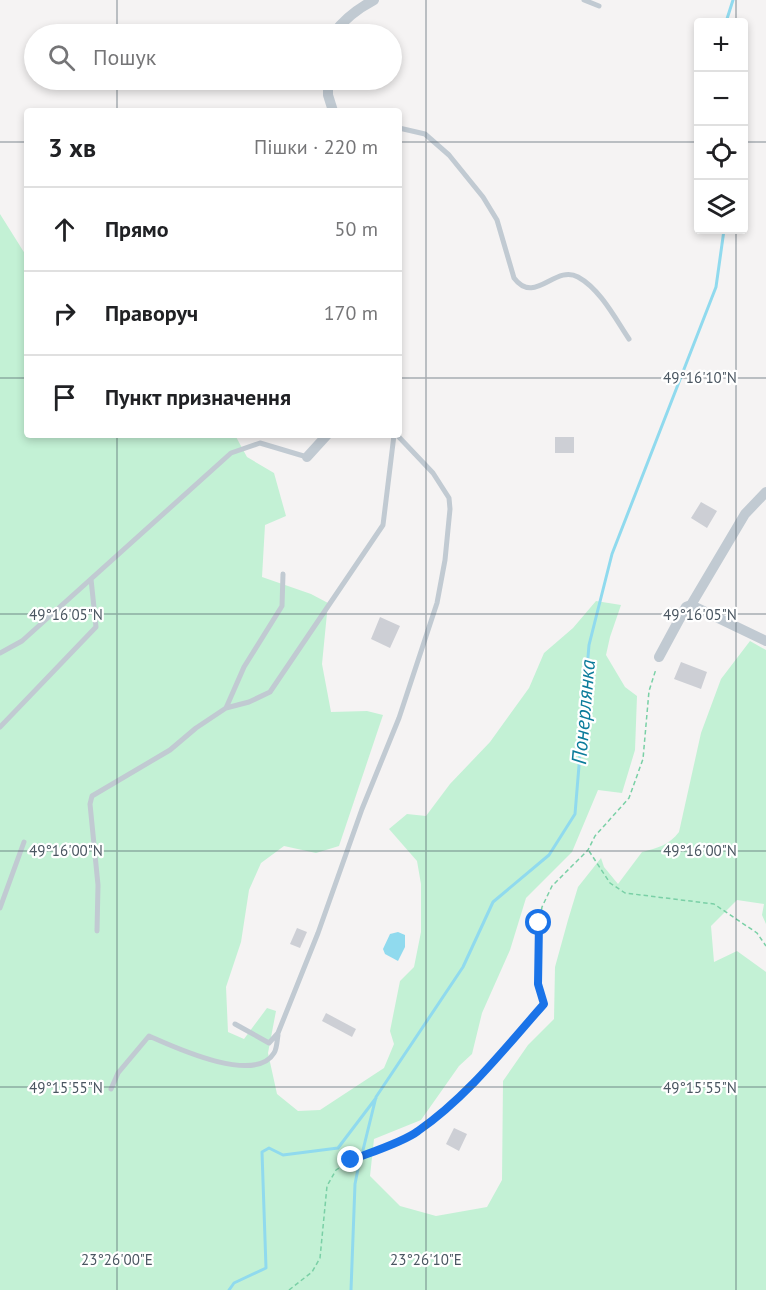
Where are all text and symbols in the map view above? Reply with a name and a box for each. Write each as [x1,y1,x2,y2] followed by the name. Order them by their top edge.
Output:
[694,18,748,234] map controls
[694,18,748,72] button: +
[24,24,402,90] search box
[45,41,78,74] icon: search
[93,43,156,71] text: Пошук
[694,72,748,126] button: −
[694,126,748,180] button: locate
[48,131,96,164] text: 3 хв
[254,134,378,160] text: Пішки · 220 m
[694,180,748,234] button: layers
[48,213,81,246] icon: ahead
[105,215,168,243] text: Прямо
[335,216,378,242] text: 50 m
[48,297,81,330] icon: right
[105,299,198,327] text: Праворуч
[324,300,378,326] text: 170 m
[663,368,737,387] text: 49°16'10"N
[48,381,81,414] icon: arrive
[105,383,291,411] text: Пункт призначення
[29,605,103,624] text: 49°16'05"N
[663,605,737,624] text: 49°16'05"N
[565,658,601,766] water label: Понерлянка
[29,841,103,860] text: 49°16'00"N
[663,841,737,860] text: 49°16'00"N
[525,909,551,935] route start
[29,1078,103,1097] text: 49°15'55"N
[663,1078,737,1097] text: 49°15'55"N
[337,1146,363,1172] route end
[81,1250,153,1269] text: 23°26'00"E
[390,1250,462,1269] text: 23°26'10"E

